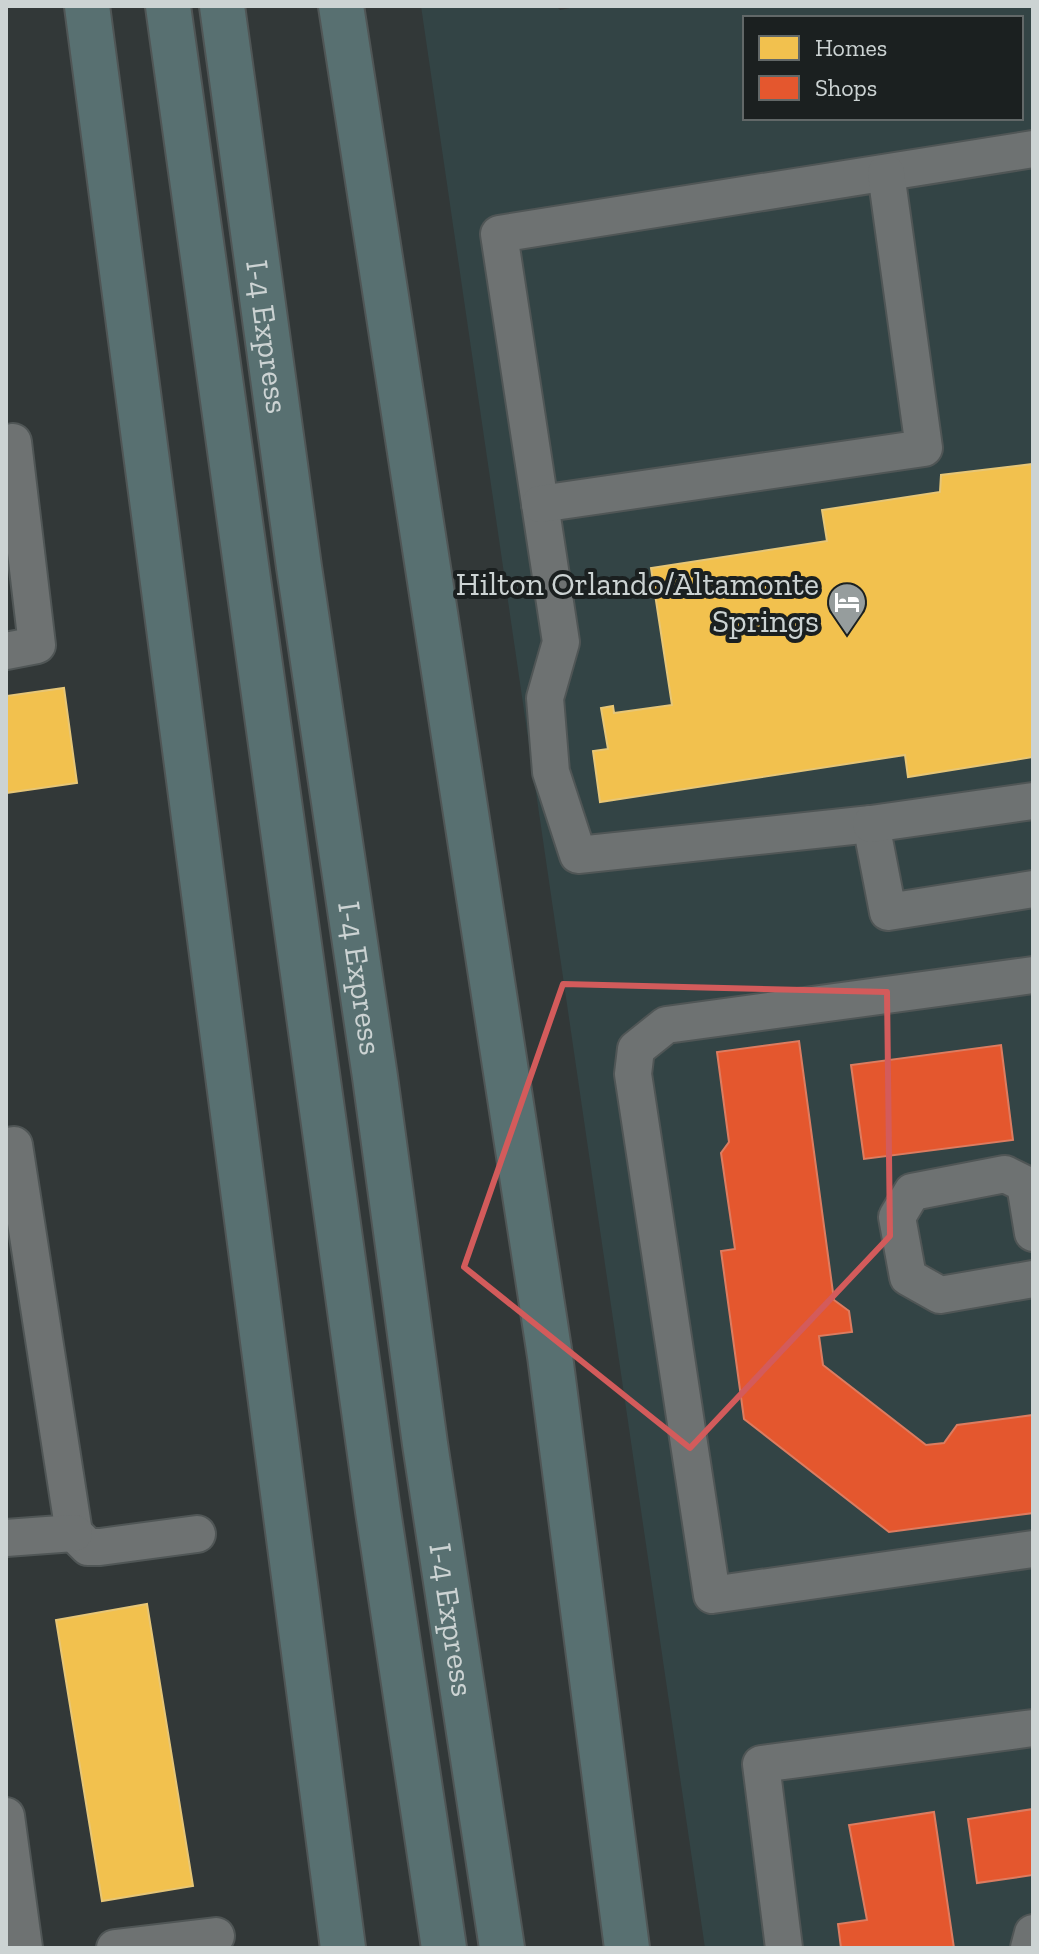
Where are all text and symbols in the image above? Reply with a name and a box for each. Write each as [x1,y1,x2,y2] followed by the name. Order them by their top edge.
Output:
[743,16,1023,120] legend
[815,33,887,62] text: Homes
[815,73,877,102] text: Shops
[238,258,297,416] street label: I-4 Express
[456,565,819,640] place label: Hilton Orlando/Altamonte Springs
[826,581,868,636] hotel icon: Hilton Orlando/Altamonte Springs
[330,899,390,1057] street label: I-4 Express
[421,1540,482,1699] street label: I-4 Express

